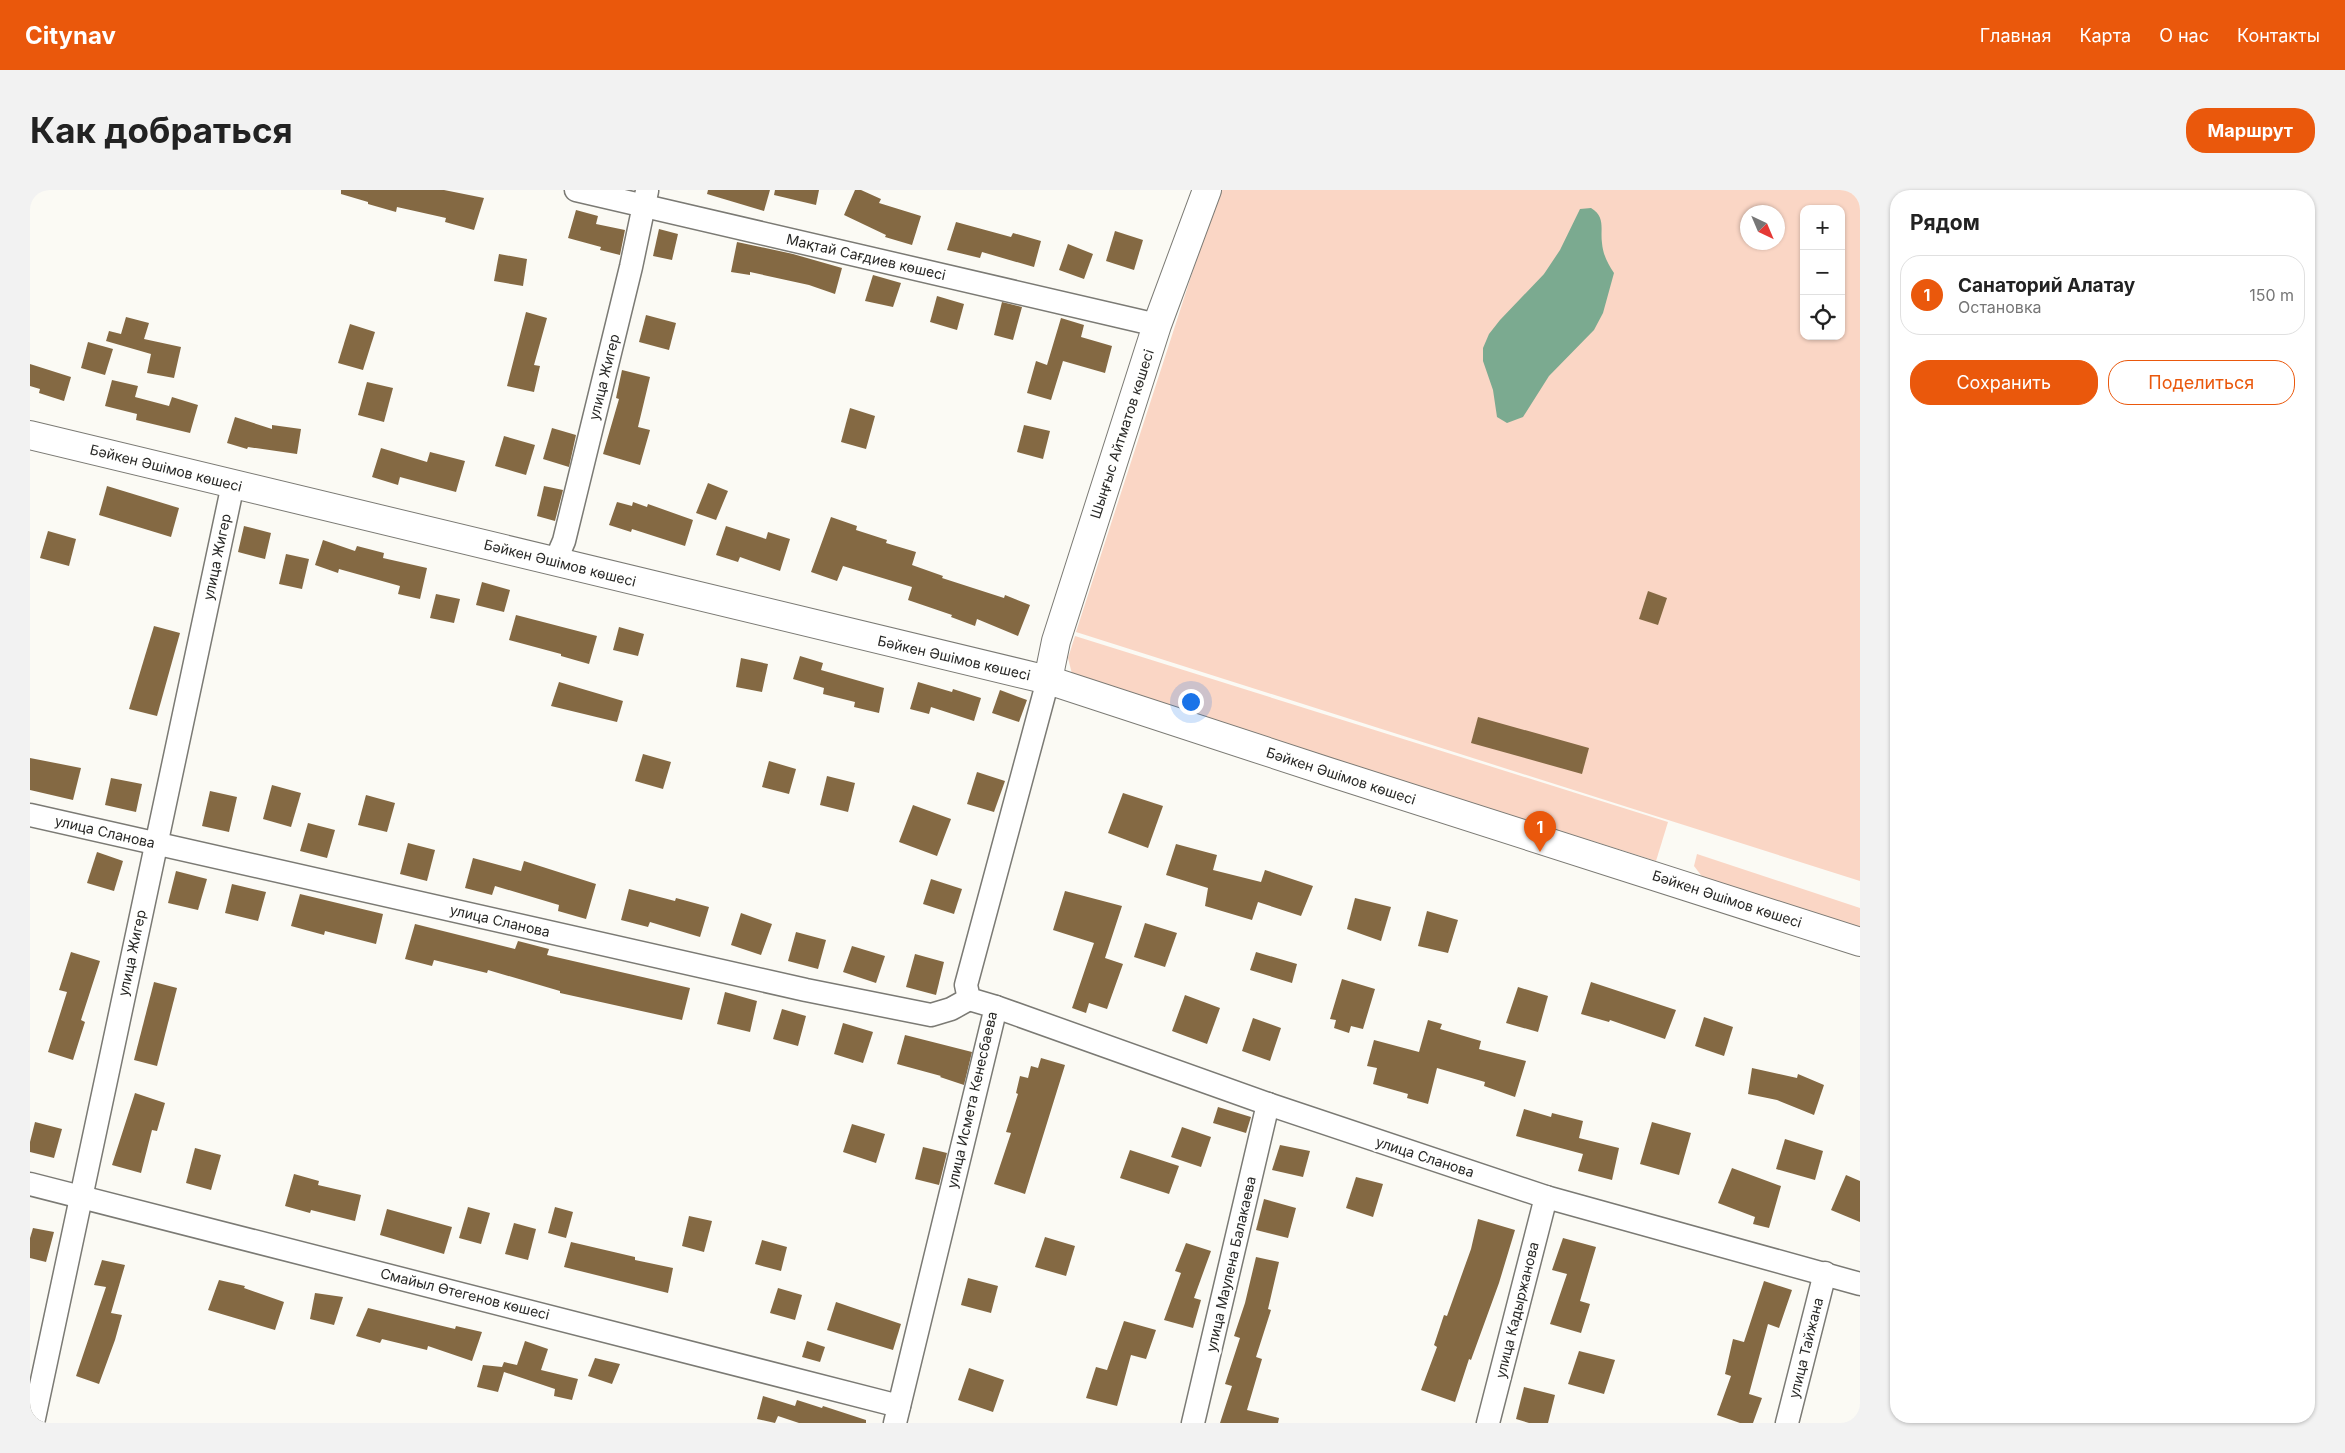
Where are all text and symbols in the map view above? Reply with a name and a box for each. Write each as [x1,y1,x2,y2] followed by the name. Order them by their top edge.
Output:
[25,21,116,50] text: Citynav
[1980,25,2051,46] text: Главная
[2079,25,2131,46] text: Карта
[2159,25,2209,46] text: О нас
[2237,25,2320,46] text: Контакты
[2186,108,2315,153] button: Маршрут
[30,109,293,151] text: Как добраться
[1740,205,1785,250] north arrow
[1800,205,1845,340] map controls
[1800,205,1845,250] button: +
[1910,210,1980,235] text: Рядом
[785,230,947,283] street label: Мақтай Сағдиев көшесі
[1800,250,1845,295] button: −
[1958,274,2135,297] text: Санаторий Алатау
[1924,285,1930,305] text: 1
[2249,285,2294,305] text: 150 m
[1800,295,1845,340] button: locate
[1958,297,2042,317] text: Остановка
[585,332,622,422] street label: улица Жигер
[1086,347,1157,521] street label: Шыңғыс Айтматов көшесі
[1910,360,2098,405] button: Сохранить
[2108,360,2295,405] button: Поделиться
[88,440,244,495] street label: Бәйкен Әшімов көшесі
[199,512,234,602] street label: улица Жигер
[482,535,638,590] street label: Бәйкен Әшімов көшесі
[876,632,1032,683] street label: Бәйкен Әшімов көшесі
[1178,689,1204,715] your location
[1264,743,1418,808] street label: Бәйкен Әшімов көшесі
[1524,811,1556,852] pin: 1
[53,812,157,851] street label: улица Сланова
[1650,866,1804,931] street label: Бәйкен Әшімов көшесі
[448,901,552,940] street label: улица Сланова
[114,908,149,998] street label: улица Жигер
[943,1010,1000,1190] street label: улица Исмета Кенесбаева
[1374,1133,1476,1180] street label: улица Сланова
[1202,1174,1259,1353] street label: улица Маулена Балакаева
[1491,1240,1542,1380] street label: улица Кадыржанова
[379,1264,552,1323] street label: Смайыл Өтегенов көшесі
[1785,1296,1826,1400] street label: улица Тайжана

